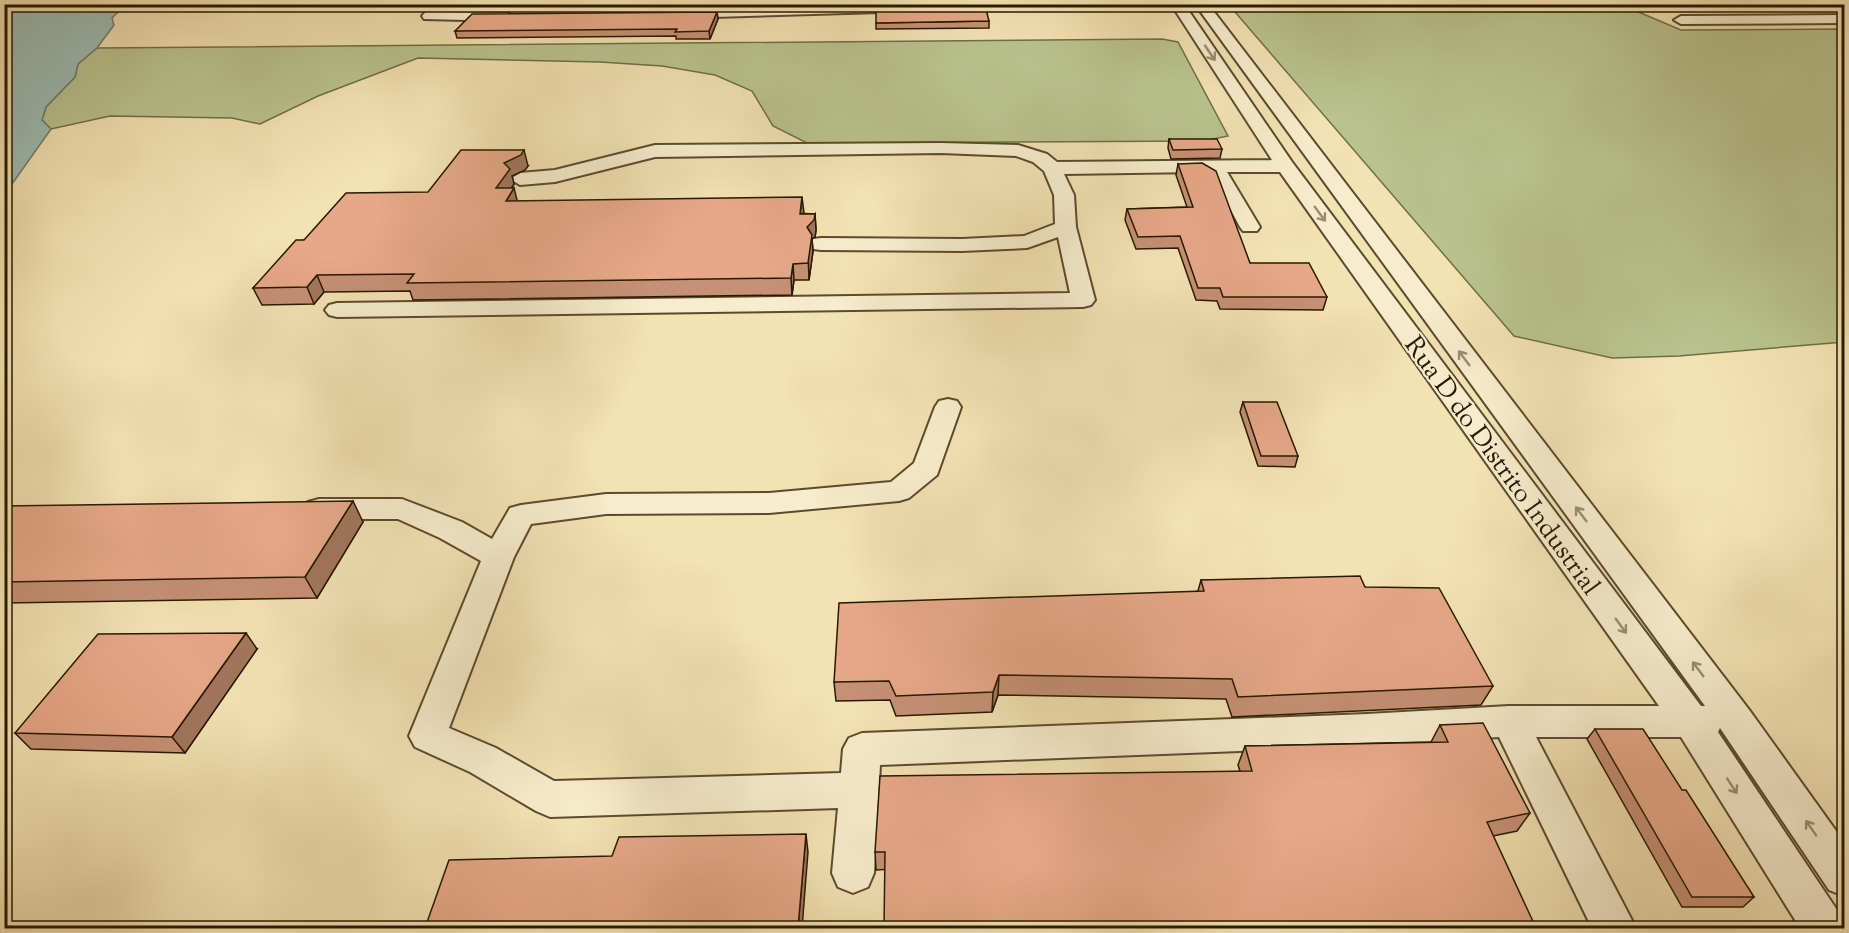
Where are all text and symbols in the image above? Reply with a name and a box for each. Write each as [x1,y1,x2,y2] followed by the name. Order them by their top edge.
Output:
[1204,44,1216,61] one-way arrow
[1314,206,1326,222] one-way arrow
[1394,329,1608,604] street label: Rua D do Distrito Industrial
[1458,350,1470,366] one-way arrow
[1575,506,1587,522] one-way arrow
[1615,617,1627,633] one-way arrow
[1692,662,1704,678] one-way arrow
[1726,777,1739,794] one-way arrow
[1805,821,1817,837] one-way arrow

